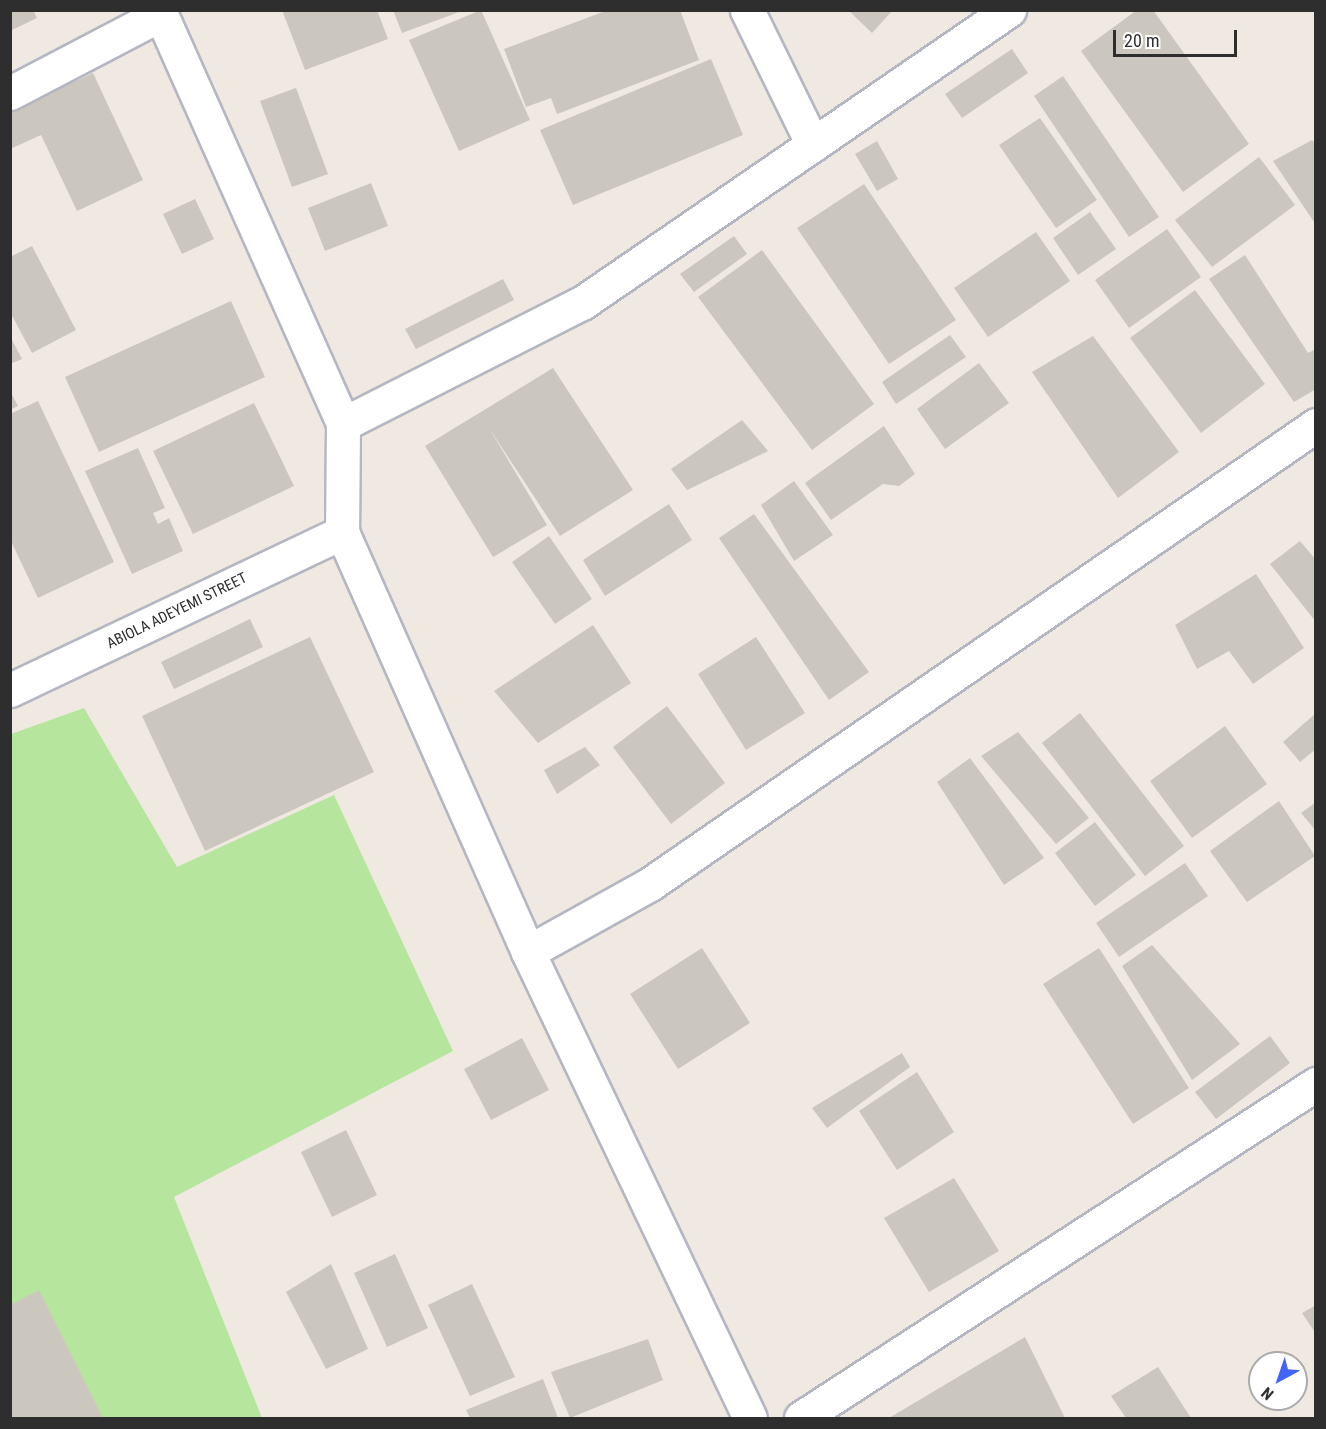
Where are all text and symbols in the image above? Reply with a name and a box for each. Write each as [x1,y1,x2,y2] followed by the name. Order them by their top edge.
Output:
[1116,18,1240,56] scale bar
[1124,30,1159,51] text: 20 m
[104,569,250,653] street label: ABIOLA ADEYEMI STREET
[1248,1351,1308,1411] north arrow
[1258,1383,1277,1404] text: N

